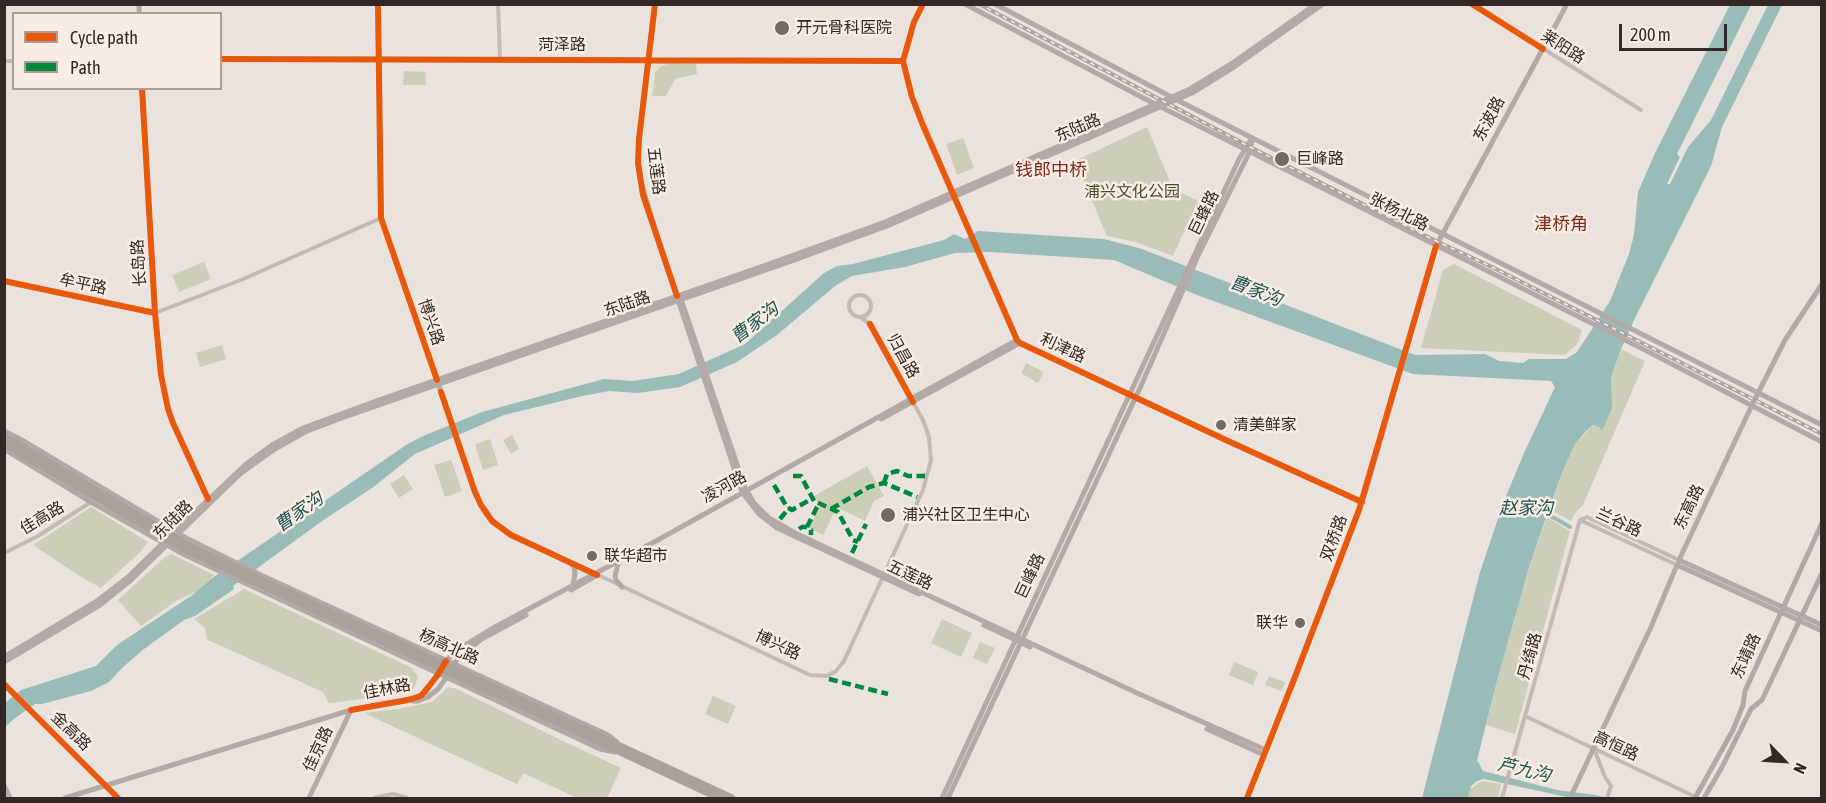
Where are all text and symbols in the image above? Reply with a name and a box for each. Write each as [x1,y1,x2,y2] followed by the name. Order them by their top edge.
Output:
[12,12,222,90] legend
[1622,12,1730,50] scale bar
[796,18,892,38] place label: 开元骨科医院
[773,19,791,37] marker: 开元骨科医院
[1630,24,1671,45] text: 200 m
[1538,26,1588,68] street label: 莱阳路
[70,27,138,48] text: Cycle path
[538,35,586,55] street label: 菏泽路
[70,57,101,78] text: Path
[1469,93,1509,145] street label: 东波路
[1052,110,1104,146] street label: 东陆路
[644,146,668,196] street label: 五莲路
[1296,149,1344,169] place label: 巨峰路
[1273,150,1291,168] marker: 巨峰路
[1015,159,1087,181] district label: 钱郎中桥
[1084,182,1180,202] park label: 浦兴文化公园
[1185,187,1223,239] street label: 巨蜂路
[1366,189,1432,235] street label: 张杨北路
[1534,213,1588,235] district label: 津桥角
[128,238,150,288] street label: 长岛路
[58,270,108,298] street label: 牟平路
[1227,271,1285,311] water label: 曹家沟
[601,287,653,321] street label: 东陆路
[414,296,448,348] street label: 博兴路
[727,298,783,348] water label: 曹家沟
[1037,329,1089,367] street label: 利津路
[883,330,923,382] street label: 归昌路
[1233,415,1297,435] place label: 清美鲜家
[1214,418,1228,432] marker: 清美鲜家
[698,467,750,507] street label: 凌河路
[1670,481,1708,533] street label: 东高路
[271,488,327,536] water label: 曹家沟
[149,496,197,544] street label: 东陆路
[16,497,68,539] street label: 佳高路
[1499,497,1553,519] water label: 赵家沟
[1593,503,1645,541] street label: 兰谷路
[902,505,1030,525] place label: 浦兴社区卫生中心
[879,506,897,524] marker: 浦兴社区卫生中心
[1317,512,1351,564] street label: 双桥路
[604,546,668,566] place label: 联华超市
[585,549,599,563] marker: 联华超市
[1011,550,1049,602] street label: 巨峰路
[884,556,936,594] street label: 五莲路
[1256,613,1288,633] place label: 联华
[1293,616,1307,630] marker: 联华
[416,625,482,669] street label: 杨高北路
[752,626,804,664] street label: 博兴路
[1514,630,1546,682] street label: 丹绮路
[1727,630,1765,682] street label: 东靖路
[362,675,412,703] street label: 佳林路
[47,707,95,755] street label: 金高路
[299,723,337,775] street label: 佳京路
[1590,727,1642,765] street label: 高恒路
[1754,731,1814,791] north arrow
[1495,753,1553,787] water label: 芦九沟
[1790,761,1810,777] text: N

